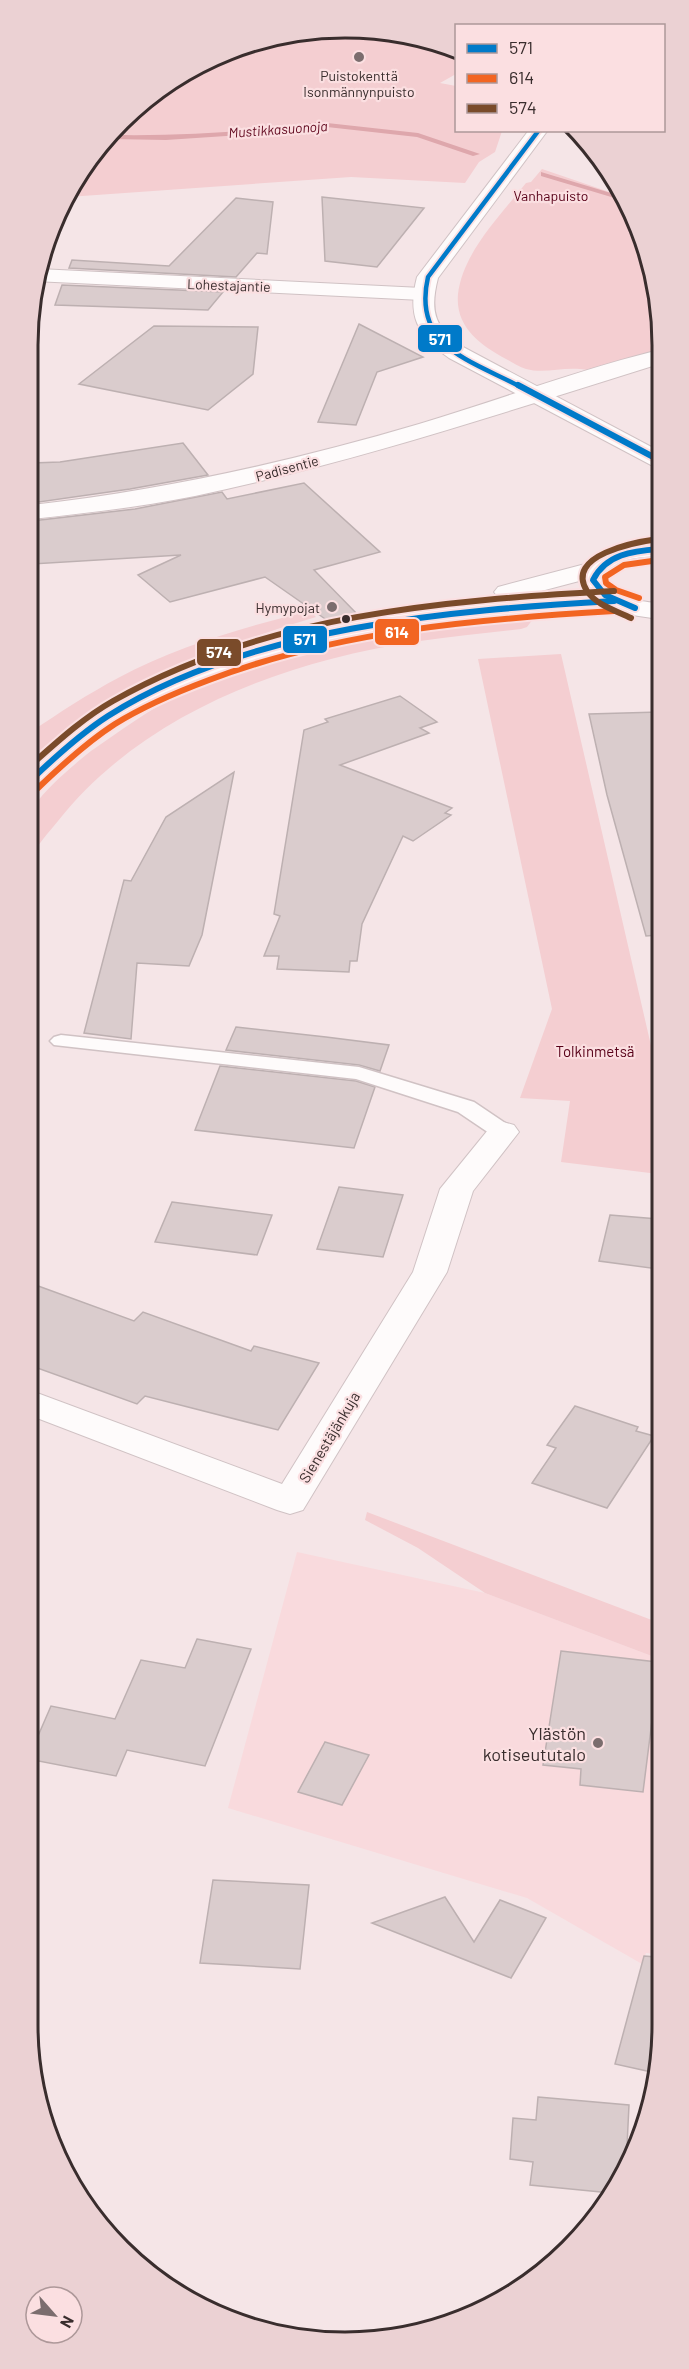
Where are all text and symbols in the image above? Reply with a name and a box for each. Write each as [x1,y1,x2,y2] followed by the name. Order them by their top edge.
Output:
[455,24,665,132] legend
[509,36,533,58] text: 571
[352,50,366,64] marker: Puistokenttä Isonmännynpuisto
[509,66,534,88] text: 614
[303,67,415,100] place label: Puistokenttä Isonmännynpuisto
[509,96,537,118] text: 574
[228,117,328,141] water label: Mustikkasuonoja
[514,187,589,204] park label: Vanhapuisto
[187,275,271,295] street label: Lohestajantie
[417,324,463,353] line badge: 571
[429,329,451,348] text: 571
[254,451,320,485] street label: Padisentie
[256,599,320,616] place label: Hymypojat
[325,600,339,614] marker: Hymypojat
[340,613,352,625] unlabelled marker
[374,618,420,646] line badge: 614
[385,622,409,641] text: 614
[282,625,328,654] line badge: 571
[294,629,316,648] text: 571
[196,638,242,667] line badge: 574
[206,642,232,661] text: 574
[555,1042,635,1060] park label: Tolkinmetsä
[295,1388,363,1486] street label: Sienestäjänkuja
[483,1722,586,1765] place label: Ylästön kotiseututalo
[591,1736,605,1750] marker: Ylästön kotiseututalo
[24,2285,84,2345] north arrow
[57,2313,79,2331] text: N

